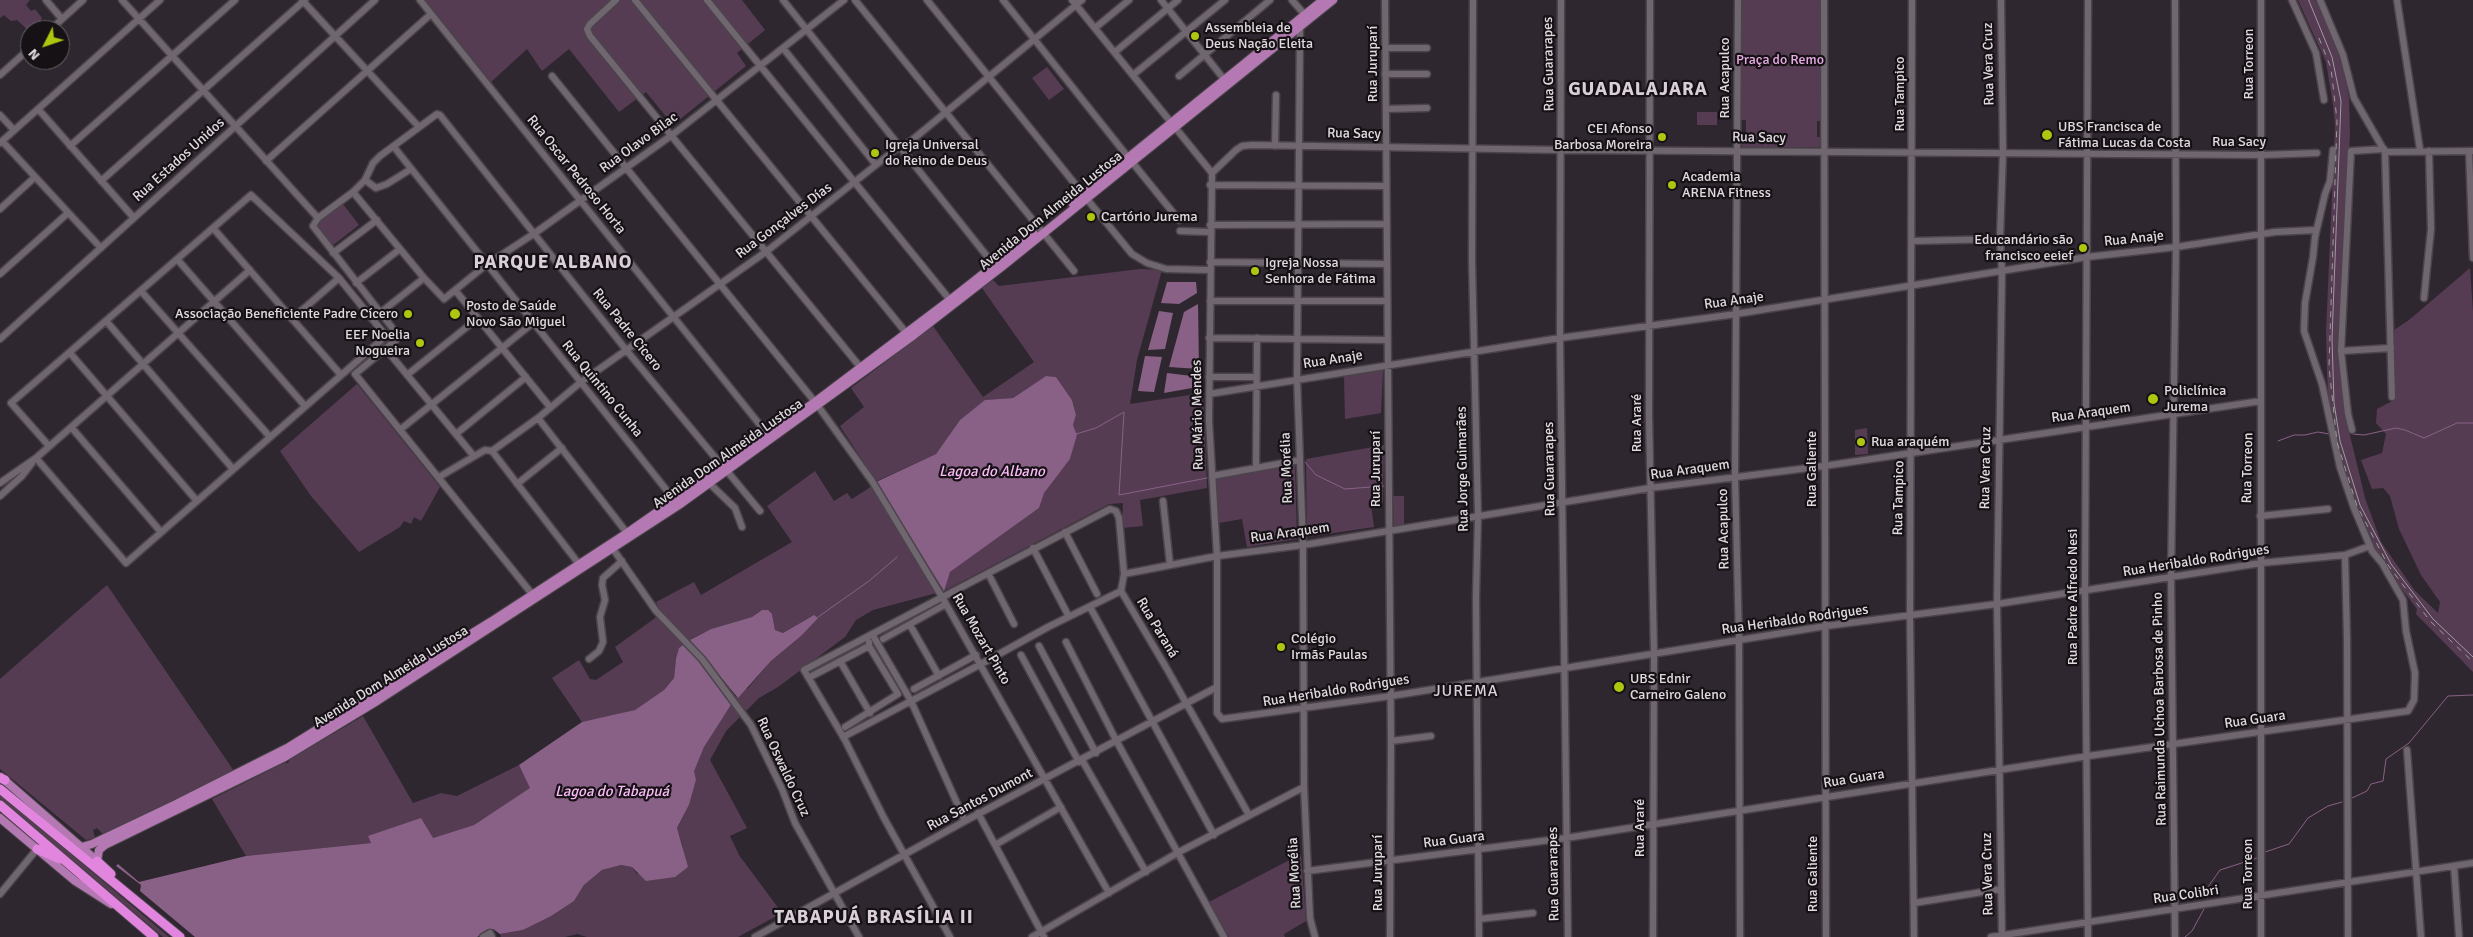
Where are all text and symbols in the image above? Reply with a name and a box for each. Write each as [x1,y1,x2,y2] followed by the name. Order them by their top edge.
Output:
[1540,17,1558,111] street label: Rua Guararapes
[20,20,70,70] north arrow
[1205,20,1313,52] place label: Assembleia de Deus Nação Eleita
[1980,22,1998,106] street label: Rua Vera Cruz
[1365,26,1381,102] street label: Rua Juruparí
[2241,29,2257,99] street label: Rua Torreon
[1189,30,1201,42] marker: Assembleia de Deus Nação Eleita
[1717,38,1733,118] street label: Rua Acapulco
[24,45,44,64] text: N
[1736,52,1824,68] park label: Praça do Remo
[1892,56,1908,132] street label: Rua Tampico
[1567,79,1709,101] district label: GUADALAJARA
[597,109,681,177] street label: Rua Olavo Bilac
[523,112,629,238] street label: Rua Oscar Pedroso Horta
[130,114,228,206] street label: Rua Estados Unidos
[2058,119,2191,152] place label: UBS Francisca de Fátima Lucas da Costa
[1554,121,1652,154] place label: CEI Afonso Barbosa Moreira
[1327,125,1381,143] street label: Rua Sacy
[2040,128,2054,142] marker: UBS Francisca de Fátima Lucas da Costa
[1732,129,1786,147] street label: Rua Sacy
[1656,131,1668,143] marker: CEI Afonso Barbosa Moreira
[2212,134,2266,150] street label: Rua Sacy
[885,137,987,170] place label: Igreja Universal do Reino de Deus
[869,147,881,159] marker: Igreja Universal do Reino de Deus
[976,148,1126,274] street label: Avenida Dom Almeida Lustosa
[1682,169,1771,202] place label: Academia ARENA Fitness
[733,179,835,263] street label: Rua Gonçalves Días
[1666,179,1678,191] marker: Academia ARENA Fitness
[1101,209,1198,225] place label: Cartório Jurema
[1085,211,1097,223] marker: Cartório Jurema
[2103,228,2165,250] street label: Rua Anaje
[1974,232,2073,264] place label: Educandário são francisco eeief
[2077,242,2089,254] marker: Educandário são francisco eeief
[472,252,634,274] district label: PARQUE ALBANO
[1265,255,1376,288] place label: Igreja Nossa Senhora de Fátima
[1249,265,1261,277] marker: Igreja Nossa Senhora de Fátima
[589,285,665,375] street label: Rua Padre Cícero
[1703,288,1765,314] street label: Rua Anaje
[466,298,566,331] place label: Posto de Saúde Novo São Miguel
[175,306,398,322] place label: Associação Beneficiente Padre Cícero
[448,307,462,321] marker: Posto de Saúde Novo São Miguel
[402,308,414,320] marker: Associação Beneficiente Padre Cícero
[345,327,410,360] place label: EEF Noelia Nogueira
[414,337,426,349] marker: EEF Noelia Nogueira
[558,337,646,441] street label: Rua Quintino Cunha
[1302,347,1364,373] street label: Rua Anaje
[1189,360,1207,470] street label: Rua Mário Mendes
[2164,383,2226,416] place label: Policlínica Jurema
[2146,392,2160,406] marker: Policlínica Jurema
[1629,394,1645,452] street label: Rua Araré
[650,396,806,512] street label: Avenida Dom Almeida Lustosa
[2050,399,2132,427] street label: Rua Araquem
[1454,406,1472,532] street label: Rua Jorge Guimarães
[1541,422,1559,516] street label: Rua Guararapes
[1977,426,1995,510] street label: Rua Vera Cruz
[1368,431,1384,507] street label: Rua Juruparí
[1804,431,1820,507] street label: Rua Galiente
[1277,432,1297,504] street label: Rua Morélia
[2239,432,2257,504] street label: Rua Torreon
[1871,434,1949,450] place label: Rua araquém
[1855,436,1867,448] marker: Rua araquém
[1649,456,1731,484] street label: Rua Araquem
[1890,460,1908,536] street label: Rua Tampico
[939,463,1045,481] water label: Lagoa do Albano
[1715,488,1733,570] street label: Rua Acapulco
[1249,519,1331,547] street label: Rua Araquem
[2065,529,2081,665] street label: Rua Padre Alfredo Nesi
[2122,541,2270,581] street label: Rua Heribaldo Rodrigues
[948,590,1014,688] street label: Rua Mozart Pinto
[2150,592,2170,826] street label: Rua Raimunda Uchoa Barbosa de Pinho
[1132,595,1182,661] street label: Rua Paraná
[1720,601,1870,639] street label: Rua Heribaldo Rodrigues
[311,622,471,732] street label: Avenida Dom Almeida Lustosa
[1291,631,1367,664] place label: Colégio Irmãs Paulas
[1275,641,1287,653] marker: Colégio Irmãs Paulas
[1262,671,1410,711] street label: Rua Heribaldo Rodrigues
[1630,671,1726,704] place label: UBS Ednir Carneiro Galeno
[1612,680,1626,694] marker: UBS Ednir Carneiro Galeno
[1433,682,1499,702] district label: JUREMA
[2223,707,2287,733] street label: Rua Guara
[753,715,813,819] street label: Rua Oswaldo Cruz
[924,765,1036,835] street label: Rua Santos Dumont
[1822,766,1886,792] street label: Rua Guara
[555,783,669,801] water label: Lagoa do Tabapuá
[1632,799,1648,857] street label: Rua Araré
[1545,827,1563,921] street label: Rua Guararapes
[1422,828,1486,852] street label: Rua Guara
[1979,832,1997,916] street label: Rua Vera Cruz
[1370,835,1386,911] street label: Rua Juruparí
[1805,836,1821,912] street label: Rua Galiente
[1285,837,1305,909] street label: Rua Morélia
[2240,839,2256,909] street label: Rua Torreon
[2152,882,2220,908] street label: Rua Colibri
[772,907,976,929] district label: TABAPUÁ BRASÍLIA II

